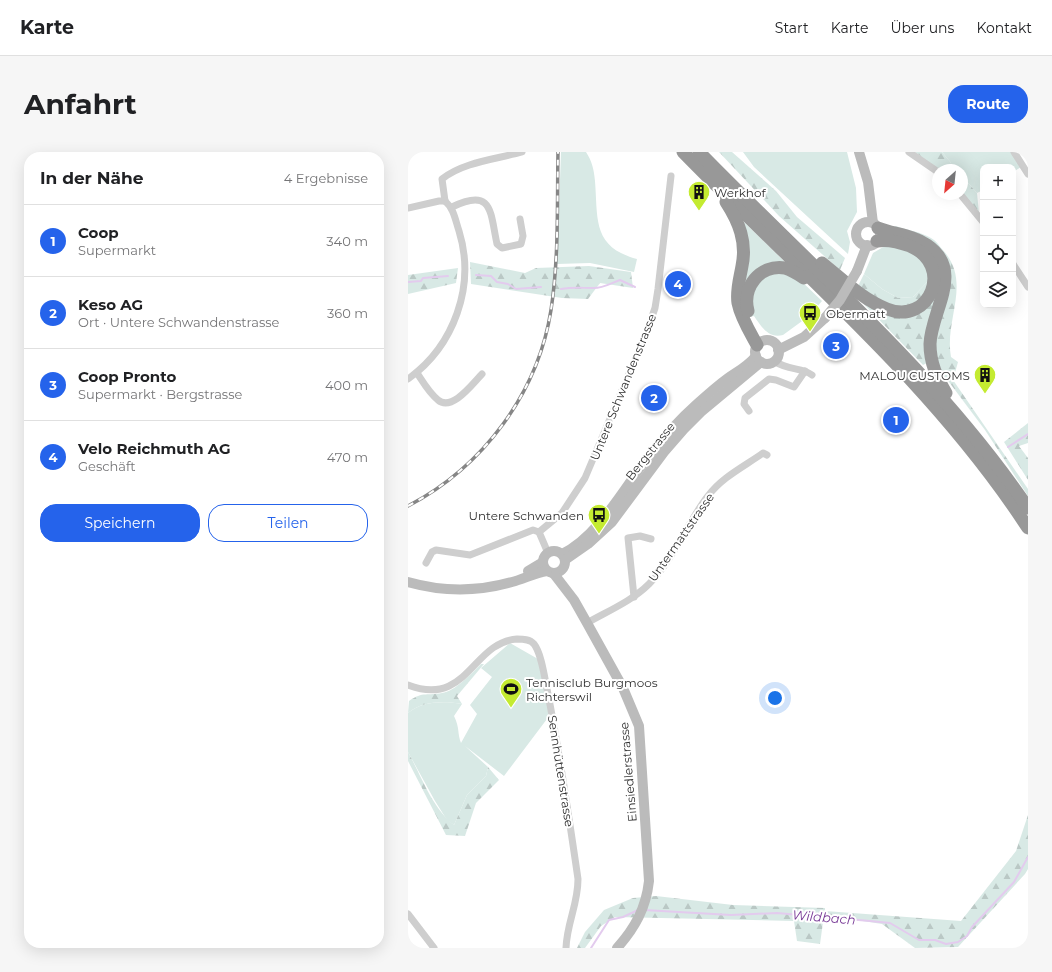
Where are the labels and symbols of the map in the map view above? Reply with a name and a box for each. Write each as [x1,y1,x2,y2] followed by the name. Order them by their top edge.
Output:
[932,164,968,200] north arrow
[686,179,712,212] building icon: Werkhof
[714,185,766,200] place label: Werkhof
[665,269,691,299] pin: 4
[797,300,823,333] bus stop icon: Obermatt
[826,306,886,321] place label: Obermatt
[587,312,659,462] street label: Untere Schwandenstrasse
[823,331,849,361] pin: 3
[972,362,998,395] building icon: MALOU CUSTOMS
[859,368,970,383] place label: MALOU CUSTOMS
[641,383,667,413] pin: 2
[883,405,909,435] pin: 1
[622,419,678,483] street label: Bergstrasse
[645,490,717,584] street label: Untermattstrasse
[586,502,612,535] bus stop icon: Untere Schwanden
[468,508,584,523] place label: Untere Schwanden
[526,675,658,704] place label: Tennisclub Burgmoos Richterswil
[498,676,524,709] sports icon: Tennisclub Burgmoos Richterswil
[765,688,785,708] your location
[545,714,577,828] street label: Sennhüttenstrasse
[616,721,640,823] street label: Einsiedlerstrasse
[792,906,856,928] water label: Wildbach

